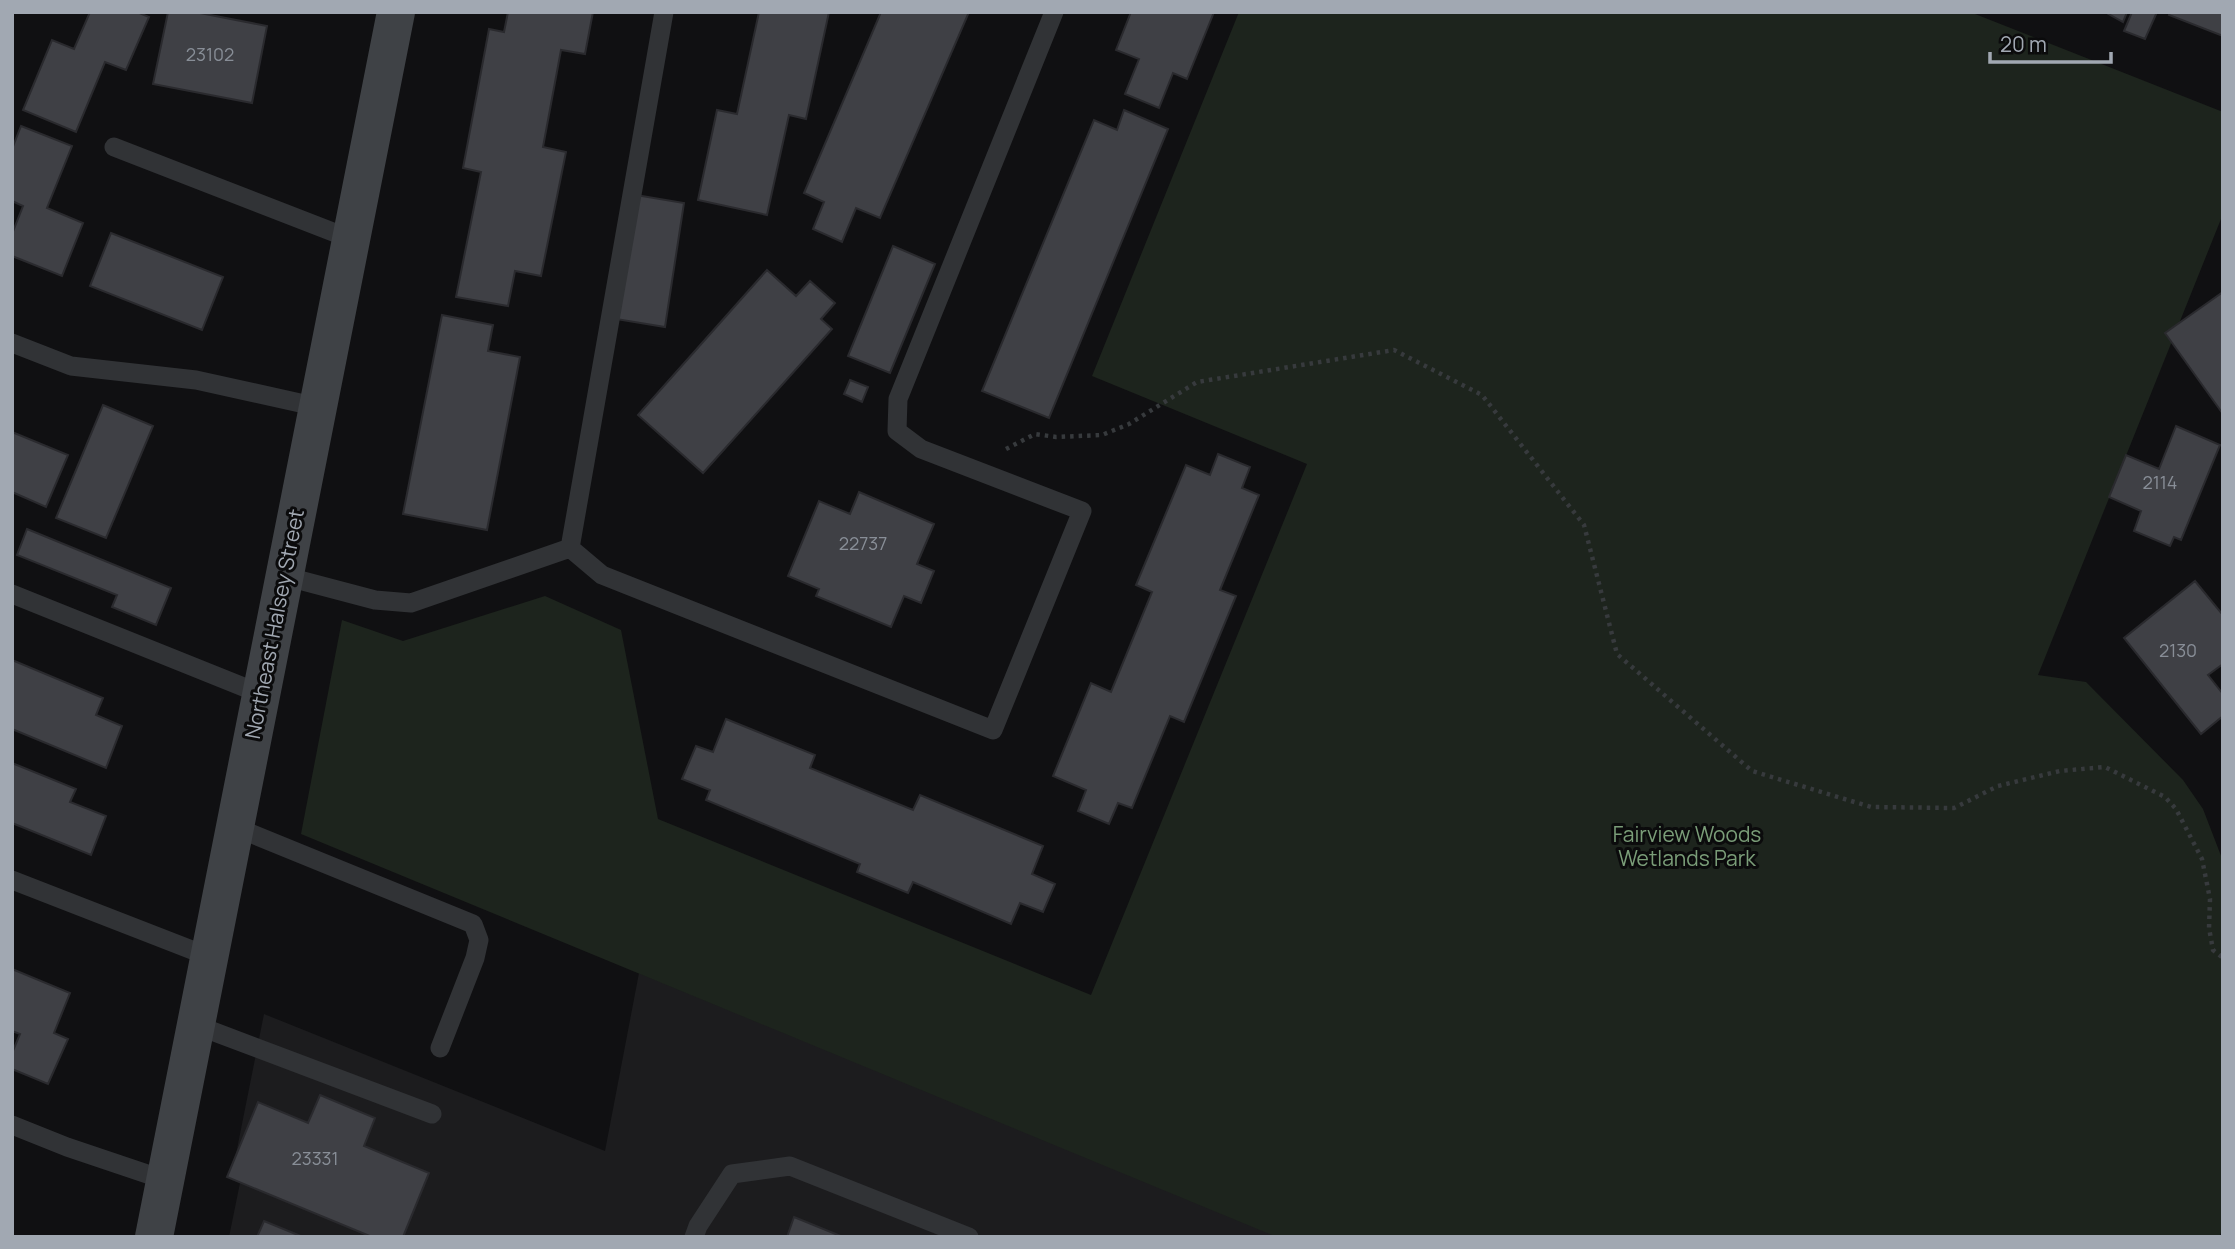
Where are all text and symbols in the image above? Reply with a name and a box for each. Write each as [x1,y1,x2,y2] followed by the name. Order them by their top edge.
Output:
[1990,21,2111,65] scale bar
[2000,30,2047,58] text: 20 m
[186,42,234,66] house number: 23102
[2143,470,2177,494] house number: 2114
[238,506,310,741] street label: Northeast Halsey Street
[839,531,887,555] house number: 22737
[2159,638,2197,662] house number: 2130
[1613,820,1761,872] park label: Fairview Woods Wetlands Park
[291,1146,339,1170] house number: 23331

